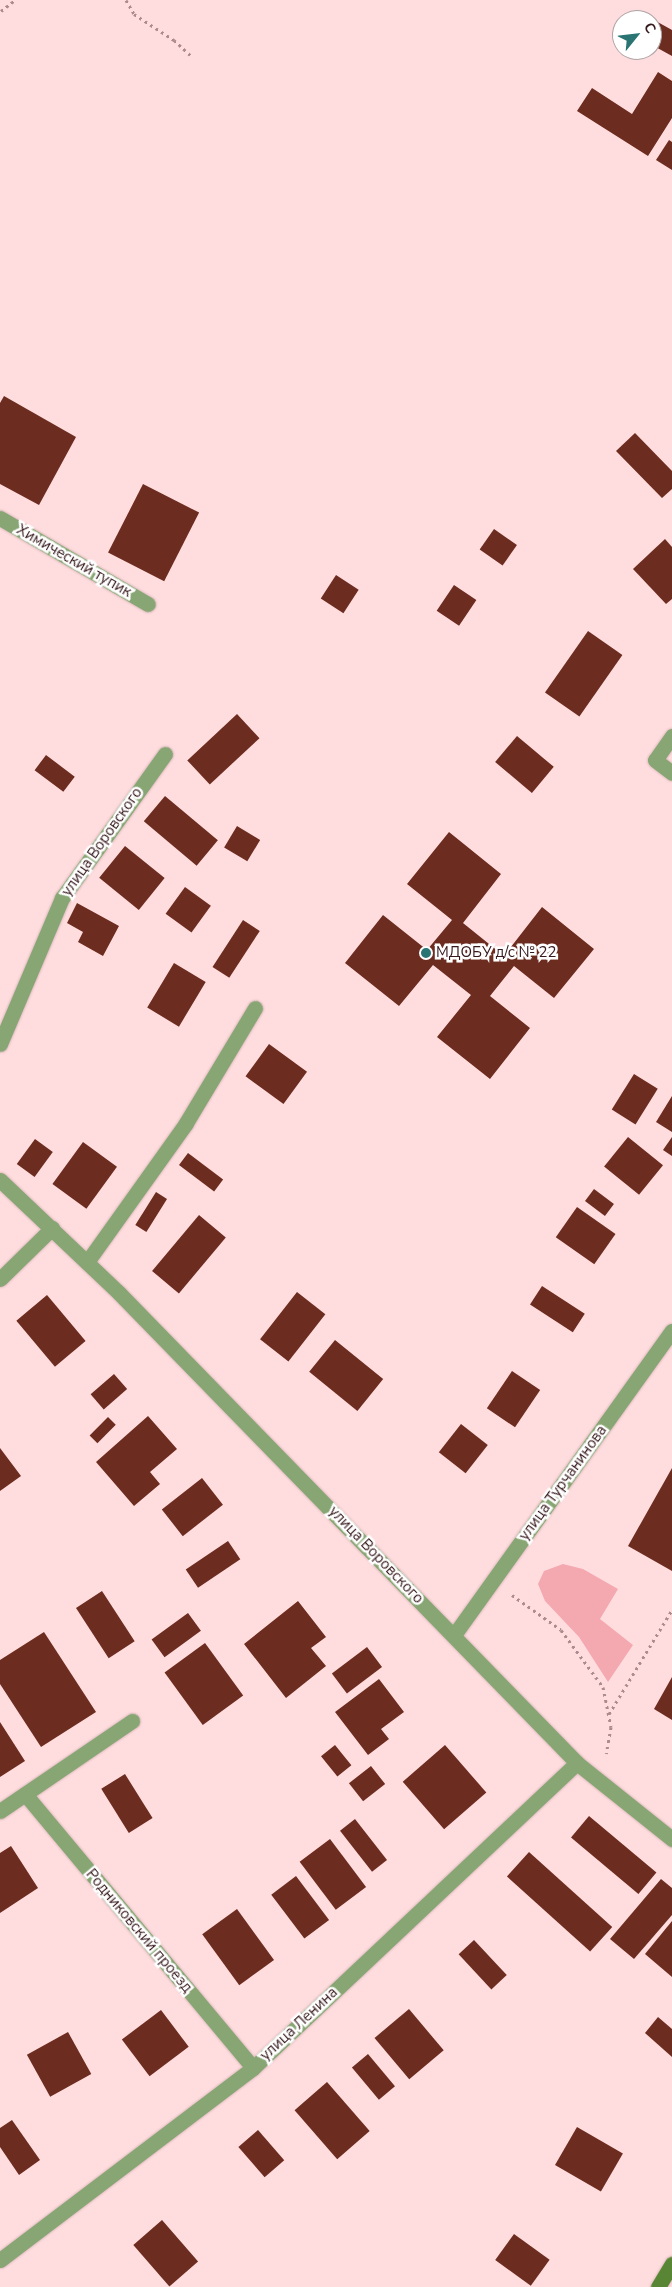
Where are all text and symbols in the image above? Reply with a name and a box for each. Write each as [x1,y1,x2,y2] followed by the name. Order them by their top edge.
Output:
[612,10,662,60] north arrow
[639,19,660,37] text: С
[13,521,135,601] street label: Химический тупик
[58,784,146,900] street label: улица Воровского
[436,944,557,962] place label: МДОБУ д/с № 22
[420,947,432,959] marker: МДОБУ д/с № 22
[515,1422,611,1544] street label: улица Турчанинова
[325,1503,427,1607] street label: улица Воровского
[82,1866,196,1996] street label: Родниковский проезд
[257,1984,341,2064] street label: улица Ленина

